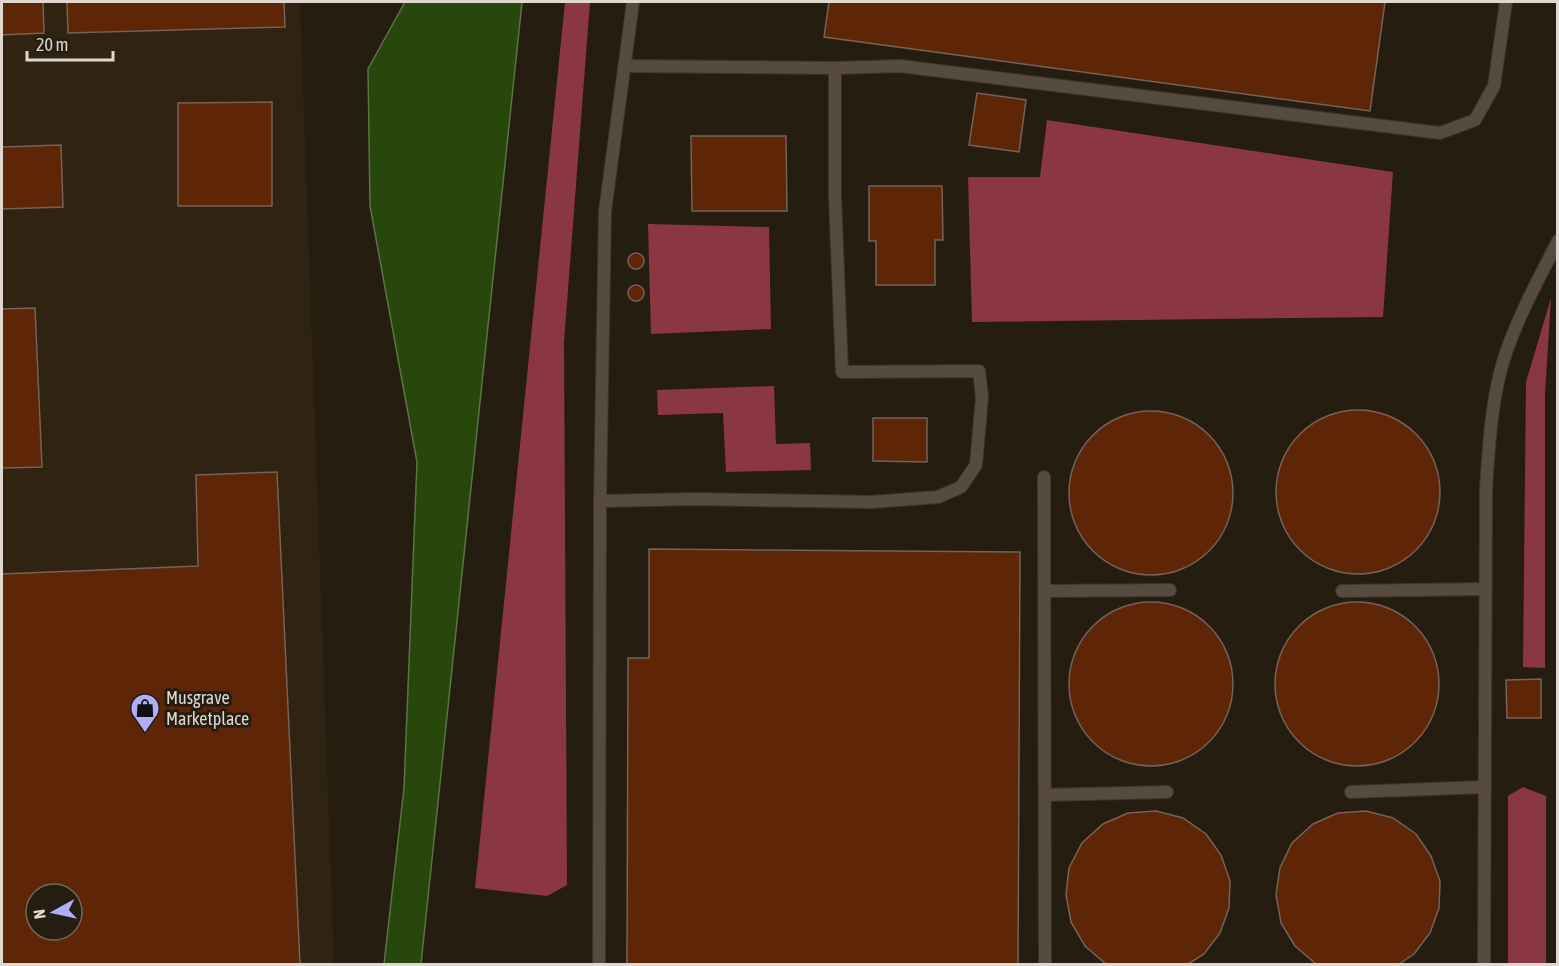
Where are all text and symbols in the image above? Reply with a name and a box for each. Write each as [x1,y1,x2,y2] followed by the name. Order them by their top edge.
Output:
[27,24,112,62] scale bar
[36,34,68,55] text: 20 m
[166,687,249,729] place label: Musgrave Marketplace
[129,692,161,734] shop icon: Musgrave Marketplace
[24,882,84,942] north arrow
[30,908,49,920] text: N

